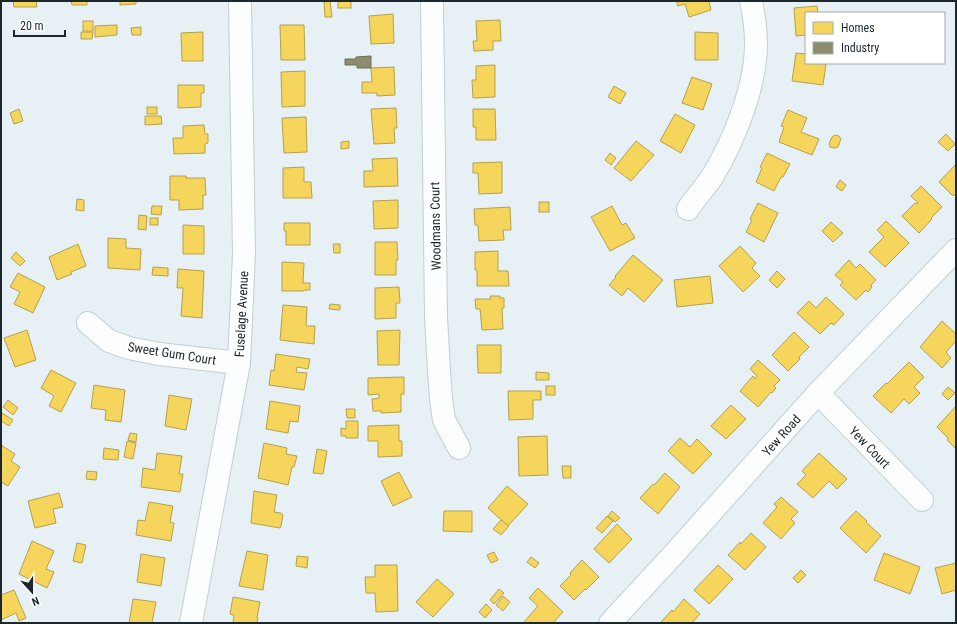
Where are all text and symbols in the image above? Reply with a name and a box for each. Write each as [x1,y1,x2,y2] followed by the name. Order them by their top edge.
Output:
[14,12,65,38] scale bar
[805,12,945,64] legend
[20,19,44,33] text: 20 m
[841,21,875,35] text: Homes
[841,41,879,55] text: Industry
[427,181,444,270] street label: Woodmans Court
[232,270,251,358] street label: Fuselage Avenue
[127,339,217,368] street label: Sweet Gum Court
[759,412,804,459] street label: Yew Road
[846,423,893,471] street label: Yew Court
[12,572,52,612] north arrow
[30,594,41,608] text: N

